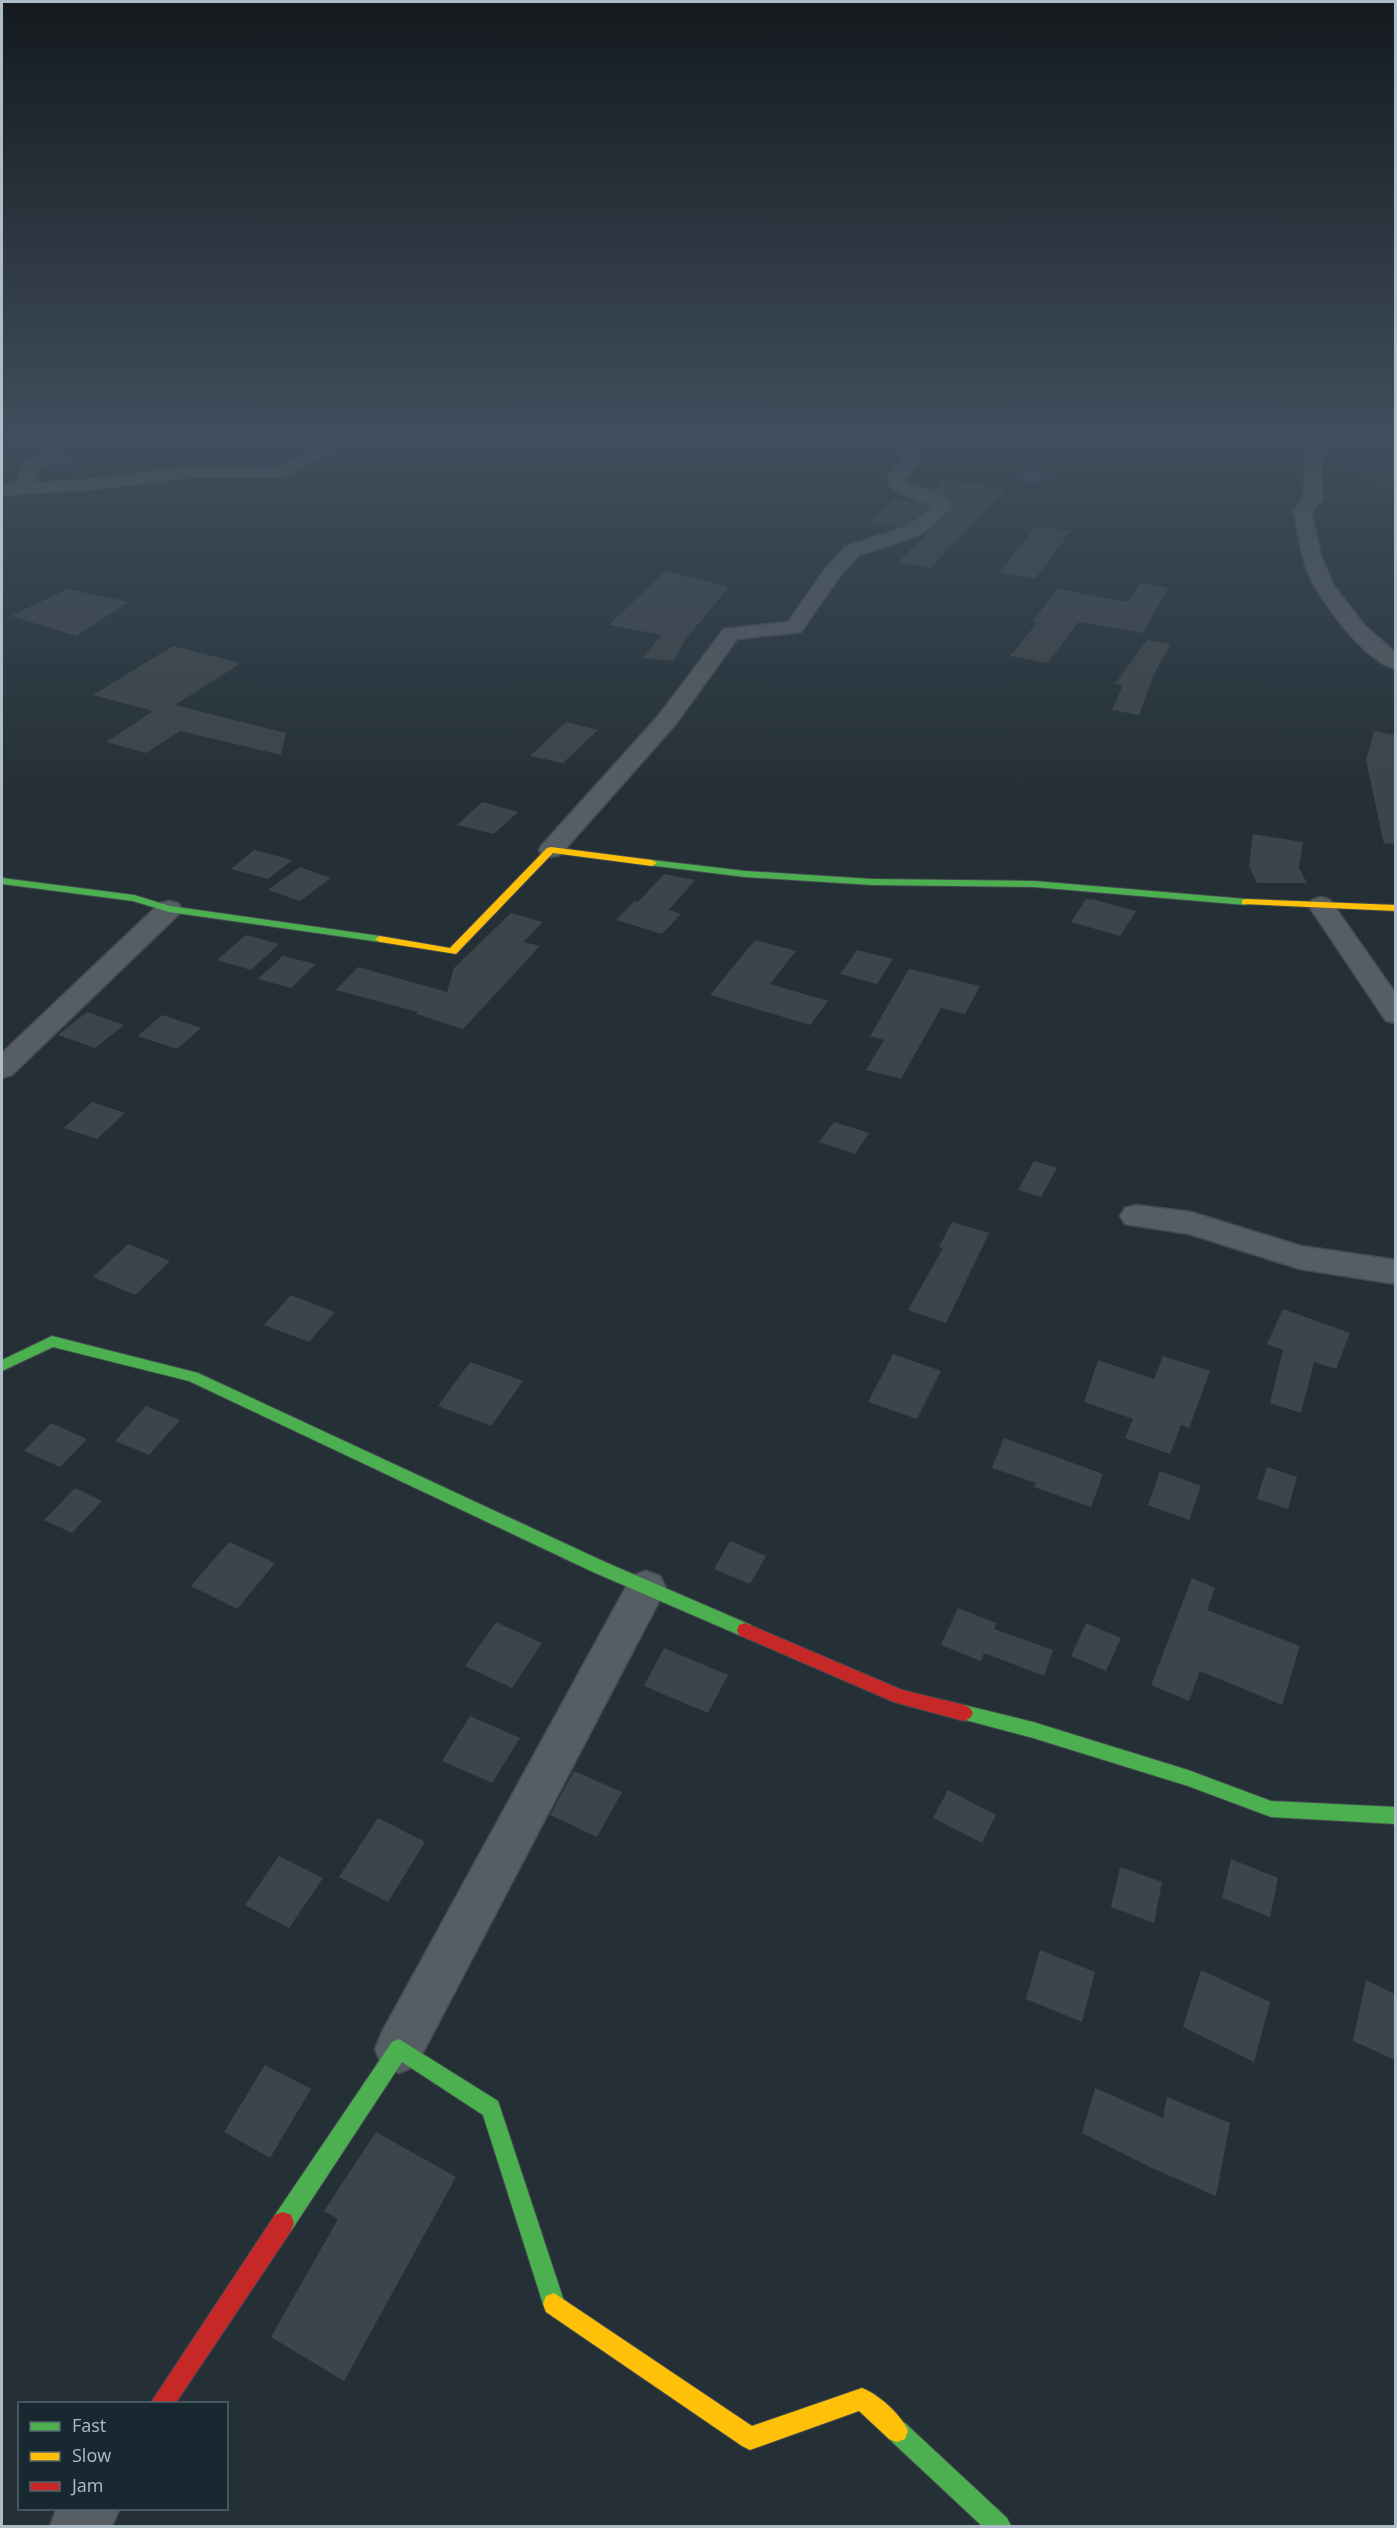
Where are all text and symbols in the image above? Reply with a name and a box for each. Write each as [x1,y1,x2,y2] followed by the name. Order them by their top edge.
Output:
[18,2402,228,2510] legend
[72,2413,106,2437] text: Fast
[72,2443,111,2467] text: Slow
[70,2473,104,2497] text: Jam

